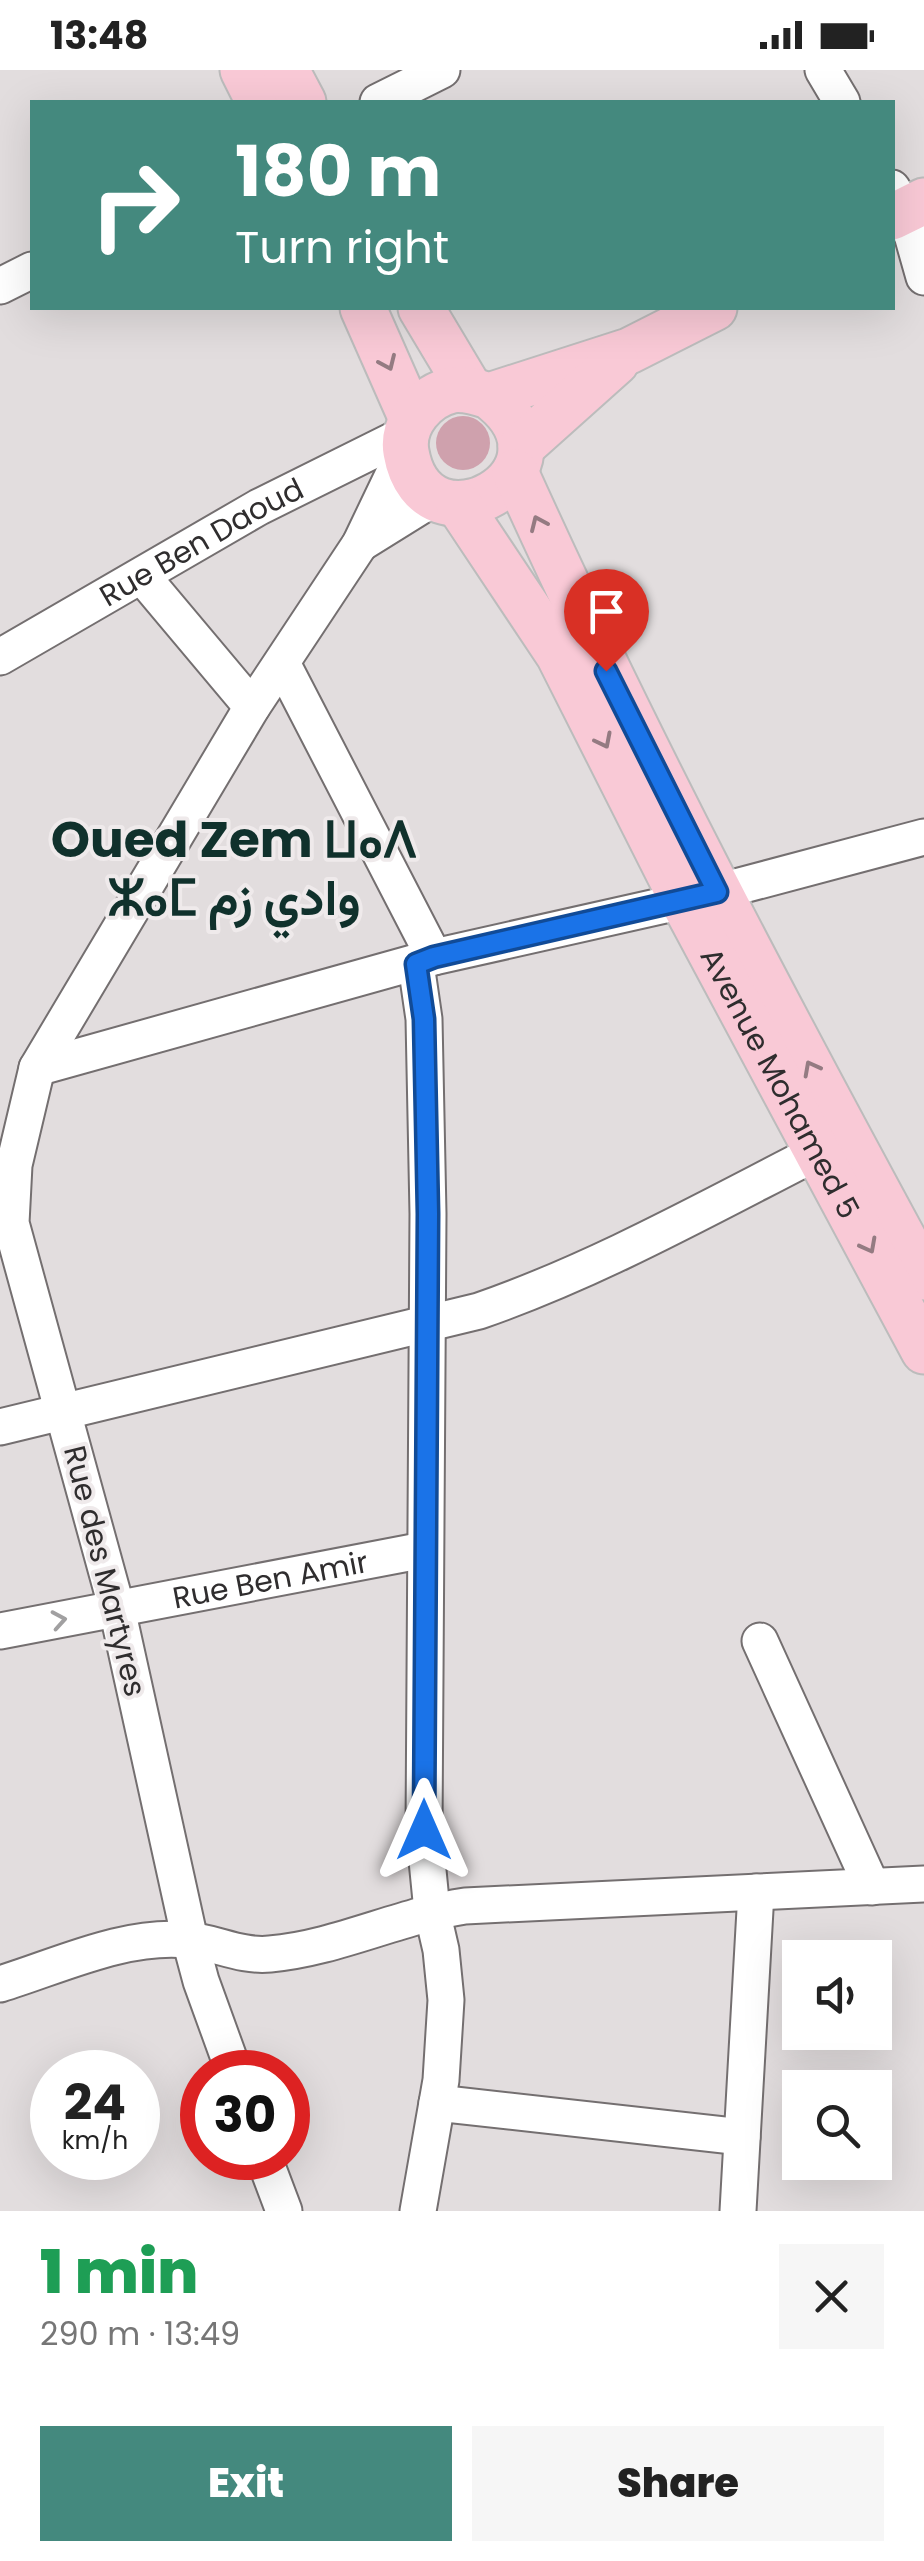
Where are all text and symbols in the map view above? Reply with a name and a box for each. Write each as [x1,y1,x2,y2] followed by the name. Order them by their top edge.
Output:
[50,9,148,62] text: 13:48
[235,122,441,221] text: 180 m
[70,140,200,270] icon: right
[235,216,449,279] text: Turn right
[375,353,395,371] one-way arrow
[91,467,311,617] street label: Rue Ben Daoud
[530,515,550,533] one-way arrow
[564,569,649,672] pin
[579,584,634,639] icon: arrive
[592,731,611,749] one-way arrow
[51,804,417,939] district label: Oued Zem ⵡⴰⴷ ⵣⴰⵎ وادي زم
[690,940,871,1226] street label: Avenue Mohamed 5
[804,1060,823,1078] one-way arrow
[856,1235,876,1253] one-way arrow
[53,1441,157,1701] street label: Rue des Martyres
[169,1540,371,1619] street label: Rue Ben Amir
[50,1610,67,1631] one-way arrow
[372,1778,476,1882] position arrow
[782,1940,892,2180] map controls
[782,1940,892,2050] button: sound
[180,2050,310,2180] speed limit sign: 30
[64,2067,126,2138] text: 24
[782,2070,892,2180] button: search
[62,2123,128,2158] text: km/h
[40,2230,198,2314] text: 1 min
[779,2244,884,2349] button: close
[40,2311,240,2356] text: 290 m · 13:49
[40,2426,452,2541] button: Exit
[472,2426,884,2541] button: Share

